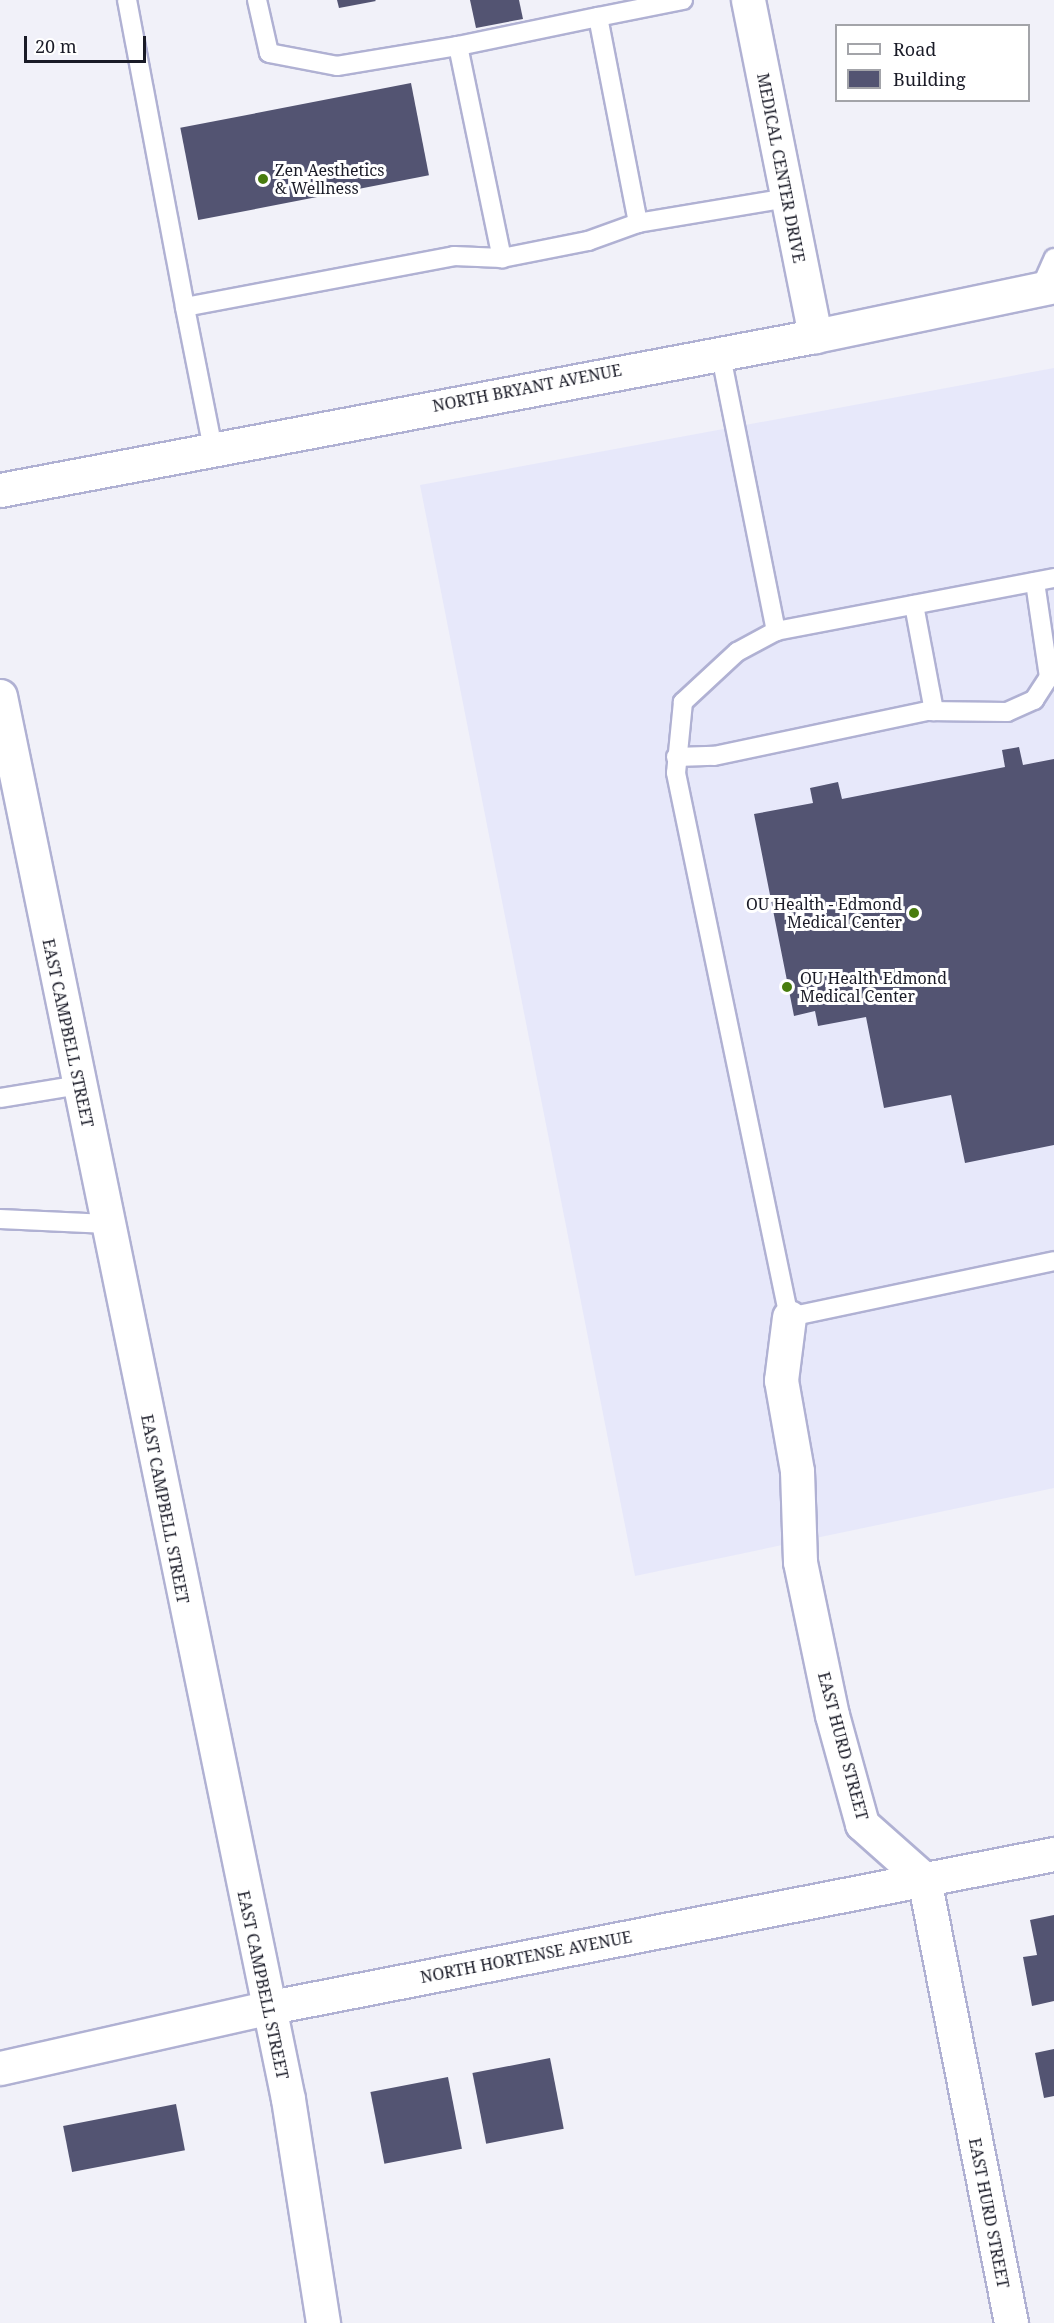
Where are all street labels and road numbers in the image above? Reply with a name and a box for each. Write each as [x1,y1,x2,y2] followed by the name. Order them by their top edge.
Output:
[753,71,809,265] street label: MEDICAL CENTER DRIVE
[431,360,623,416] street label: NORTH BRYANT AVENUE
[39,937,97,1129] street label: EAST CAMPBELL STREET
[137,1413,193,1605] street label: EAST CAMPBELL STREET
[814,1670,872,1822] street label: EAST HURD STREET
[234,1889,292,2081] street label: EAST CAMPBELL STREET
[419,1927,633,1987] street label: NORTH HORTENSE AVENUE
[965,2136,1013,2290] street label: EAST HURD STREET

